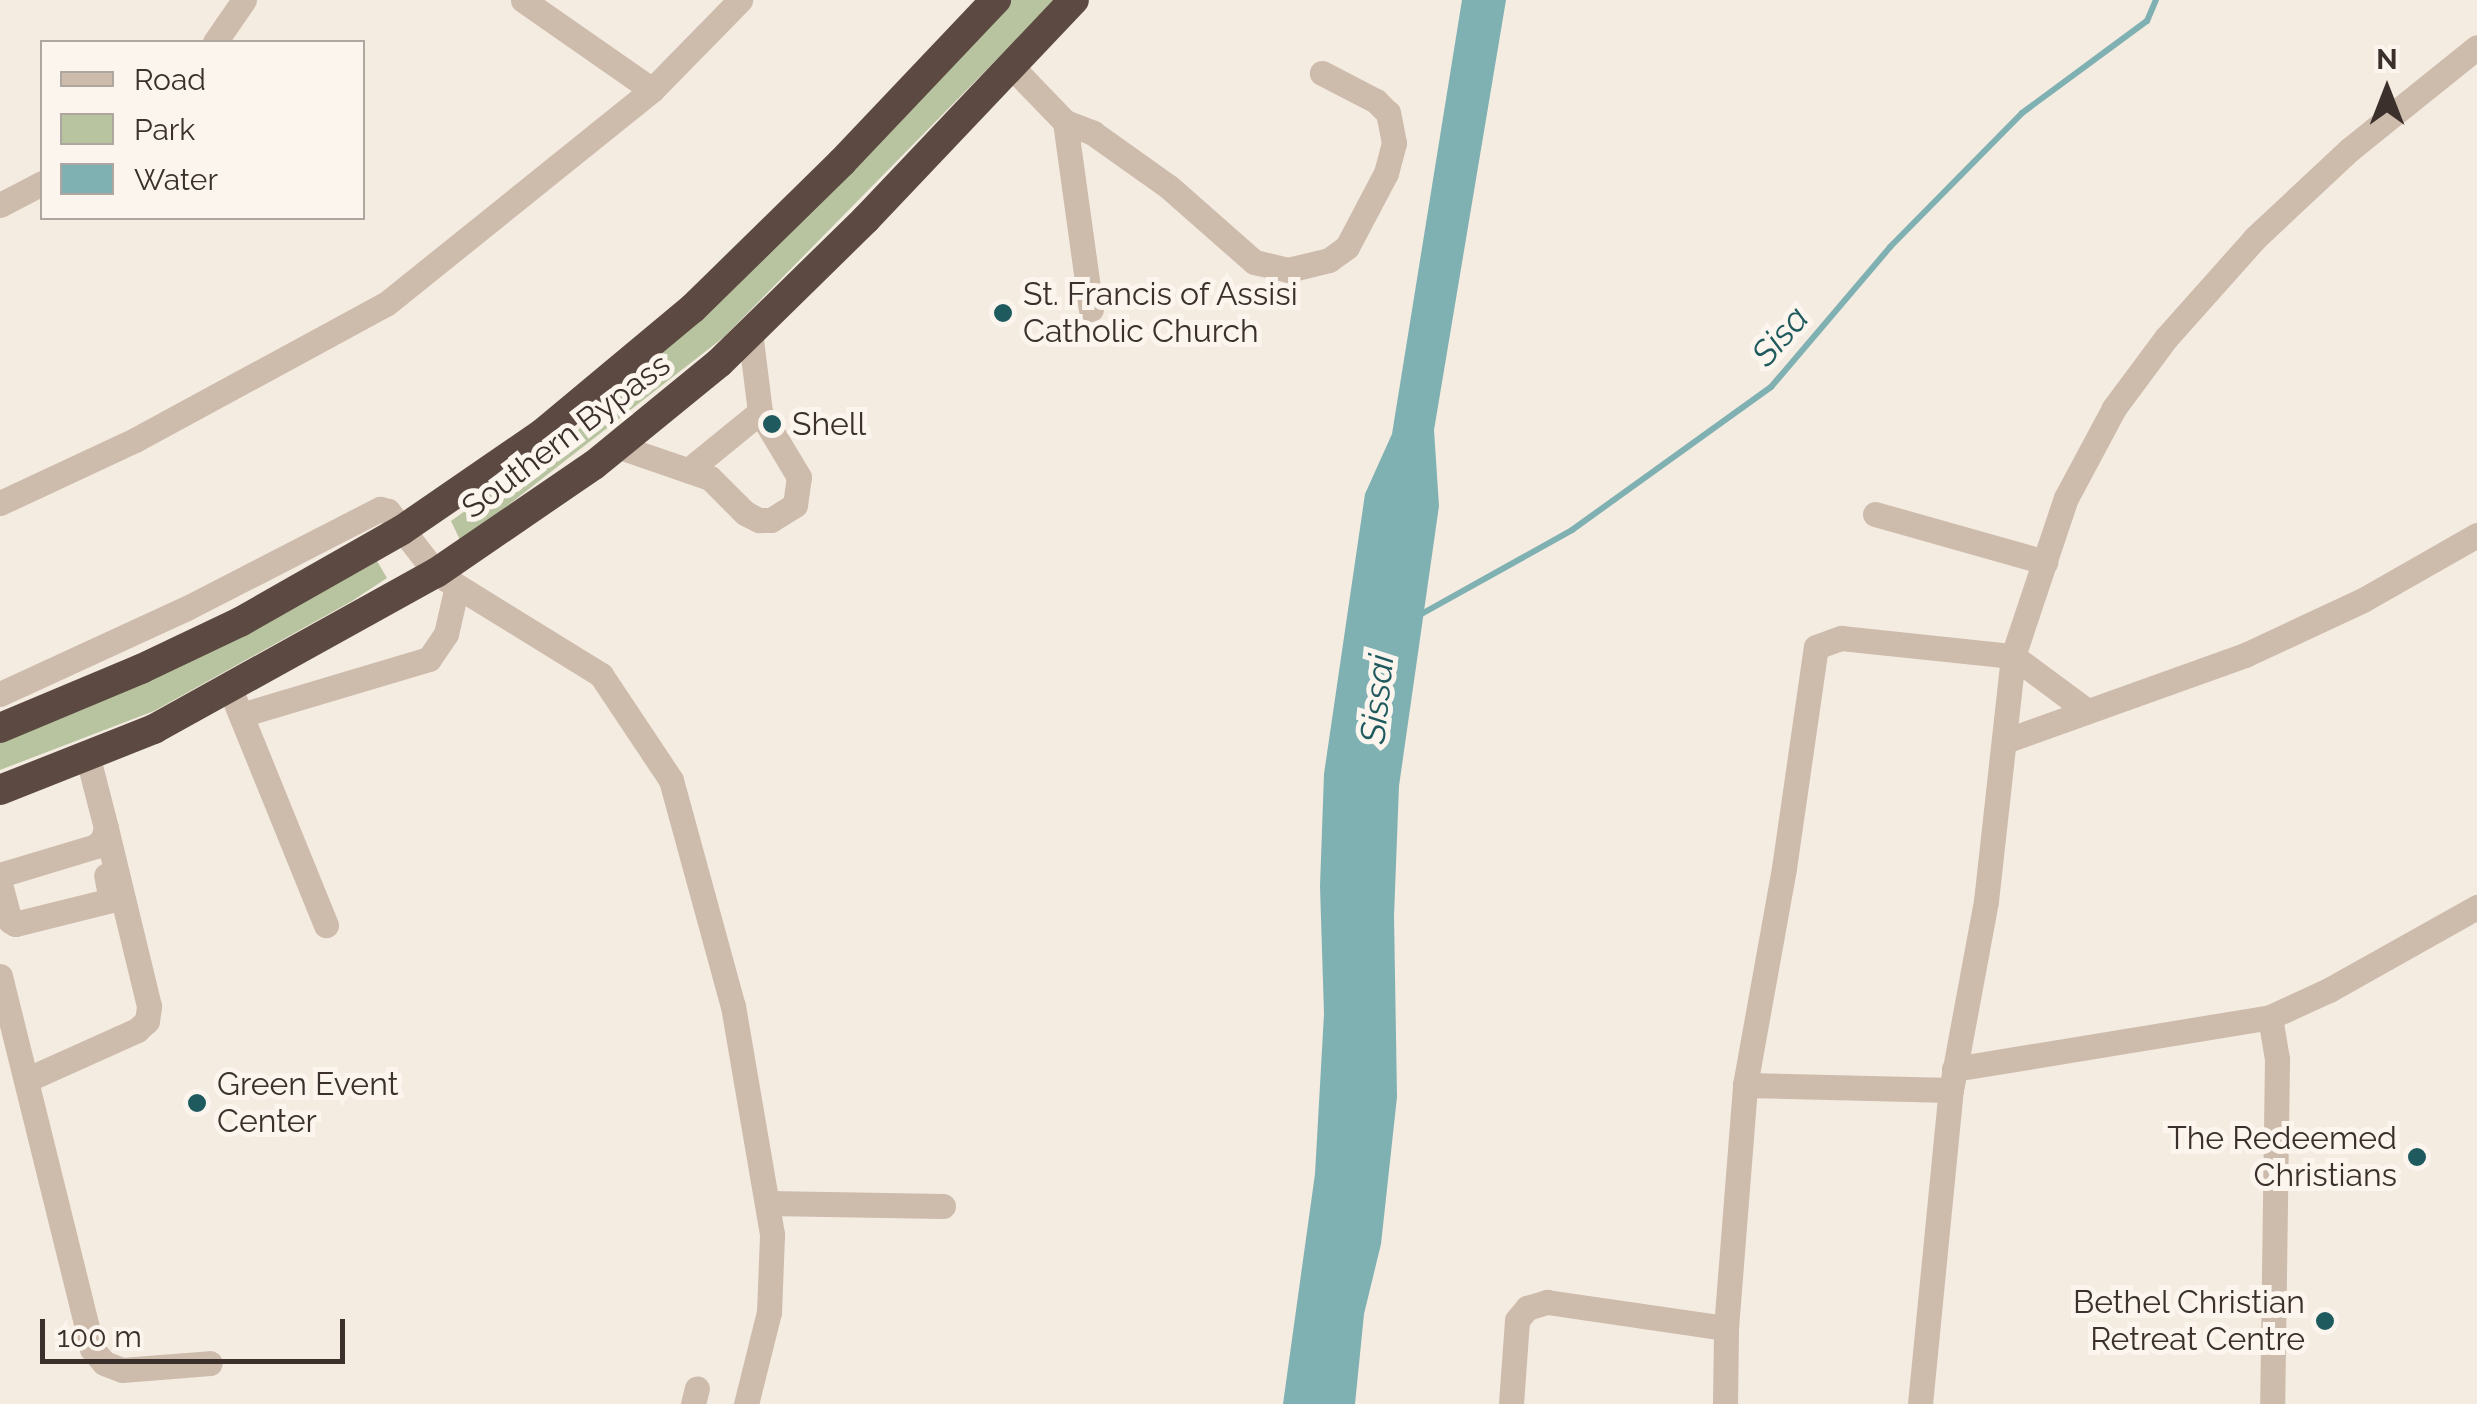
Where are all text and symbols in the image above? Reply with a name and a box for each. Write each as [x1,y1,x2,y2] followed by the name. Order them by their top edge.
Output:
[40,40,365,220] legend
[2337,40,2437,140] north arrow
[2376,43,2398,76] text: N
[134,62,206,97] text: Road
[134,112,195,147] text: Park
[134,162,218,197] text: Water
[1023,276,1299,351] place label: St. Francis of Assisi Catholic Church
[1743,298,1817,374] water label: Sisa
[992,302,1014,324] marker: St. Francis of Assisi Catholic Church
[455,345,677,527] street label: Southern Bypass
[792,405,866,443] place label: Shell
[761,413,783,435] marker: Shell
[1351,653,1403,745] water label: Sissai
[217,1066,398,1141] place label: Green Event Center
[186,1092,208,1114] marker: Green Event Center
[2167,1120,2397,1195] place label: The Redeemed Christians
[2406,1146,2428,1168] marker: The Redeemed Christians
[2072,1284,2305,1359] place label: Bethel Christian Retreat Centre
[45,1299,350,1361] scale bar
[2314,1310,2336,1332] marker: Bethel Christian Retreat Centre
[57,1319,142,1354] text: 100 m

